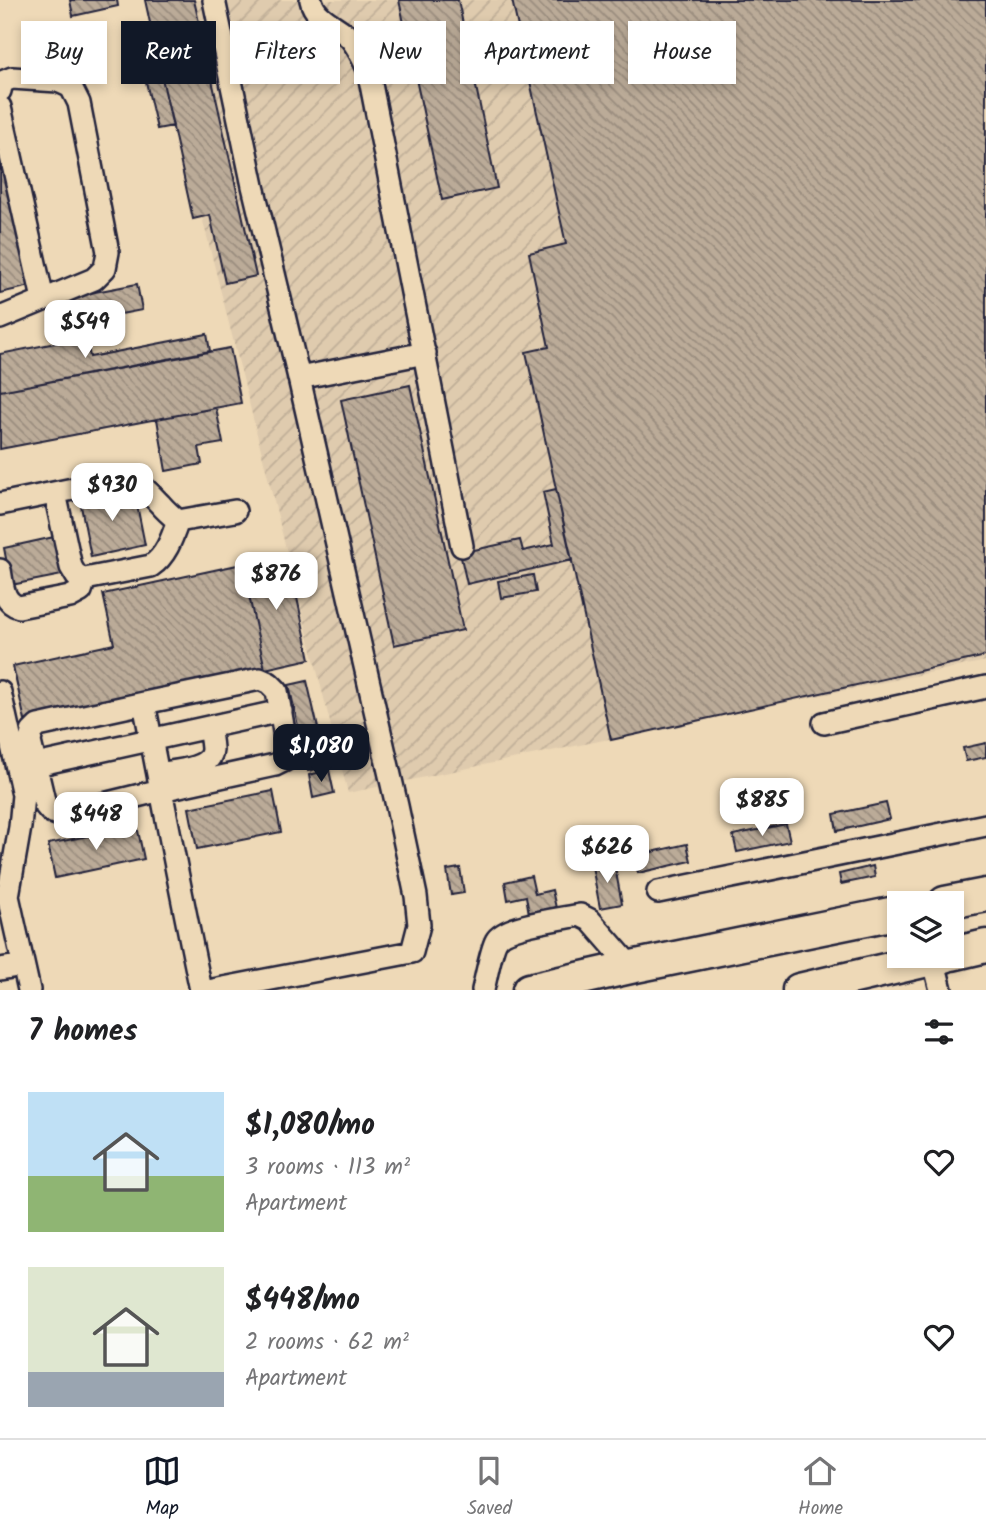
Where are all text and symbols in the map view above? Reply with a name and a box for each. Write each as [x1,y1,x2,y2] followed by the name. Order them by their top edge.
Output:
[21,21,107,84] chip: Buy
[121,21,216,84] chip: Rent
[230,21,340,84] chip: Filters
[354,21,446,84] chip: New
[460,21,614,84] chip: Apartment
[628,21,736,84] chip: House
[44,300,126,360] pin: $549
[60,305,110,341] text: $549
[71,463,153,523] pin: $930
[87,468,137,504] text: $930
[235,552,317,612] pin: $876
[251,557,301,593] text: $876
[264,724,378,784] pin: $1,080
[289,729,353,765] text: $1,080
[721,778,803,838] pin: $885
[736,783,788,819] text: $885
[55,792,137,852] pin: $448
[70,797,122,833] text: $448
[566,826,648,885] pin: $626
[581,830,633,866] text: $626
[887,891,964,968] map controls
[887,891,964,968] button: layers
[28,1008,138,1056] text: 7 homes
[920,1013,958,1051] icon: filters
[245,1102,375,1150] text: $1,080/mo
[84,1120,168,1204] icon: home
[920,1143,958,1181] icon: heart
[245,1150,410,1186] text: 3 rooms · 113 m²
[245,1186,347,1222] text: Apartment
[245,1277,360,1325] text: $448/mo
[84,1295,168,1379] icon: home
[920,1318,958,1356] icon: heart
[245,1325,409,1361] text: 2 rooms · 62 m²
[245,1361,347,1397] text: Apartment
[143,1452,181,1524] tab: Map
[467,1452,512,1524] tab: Saved
[798,1452,843,1524] tab: Home

